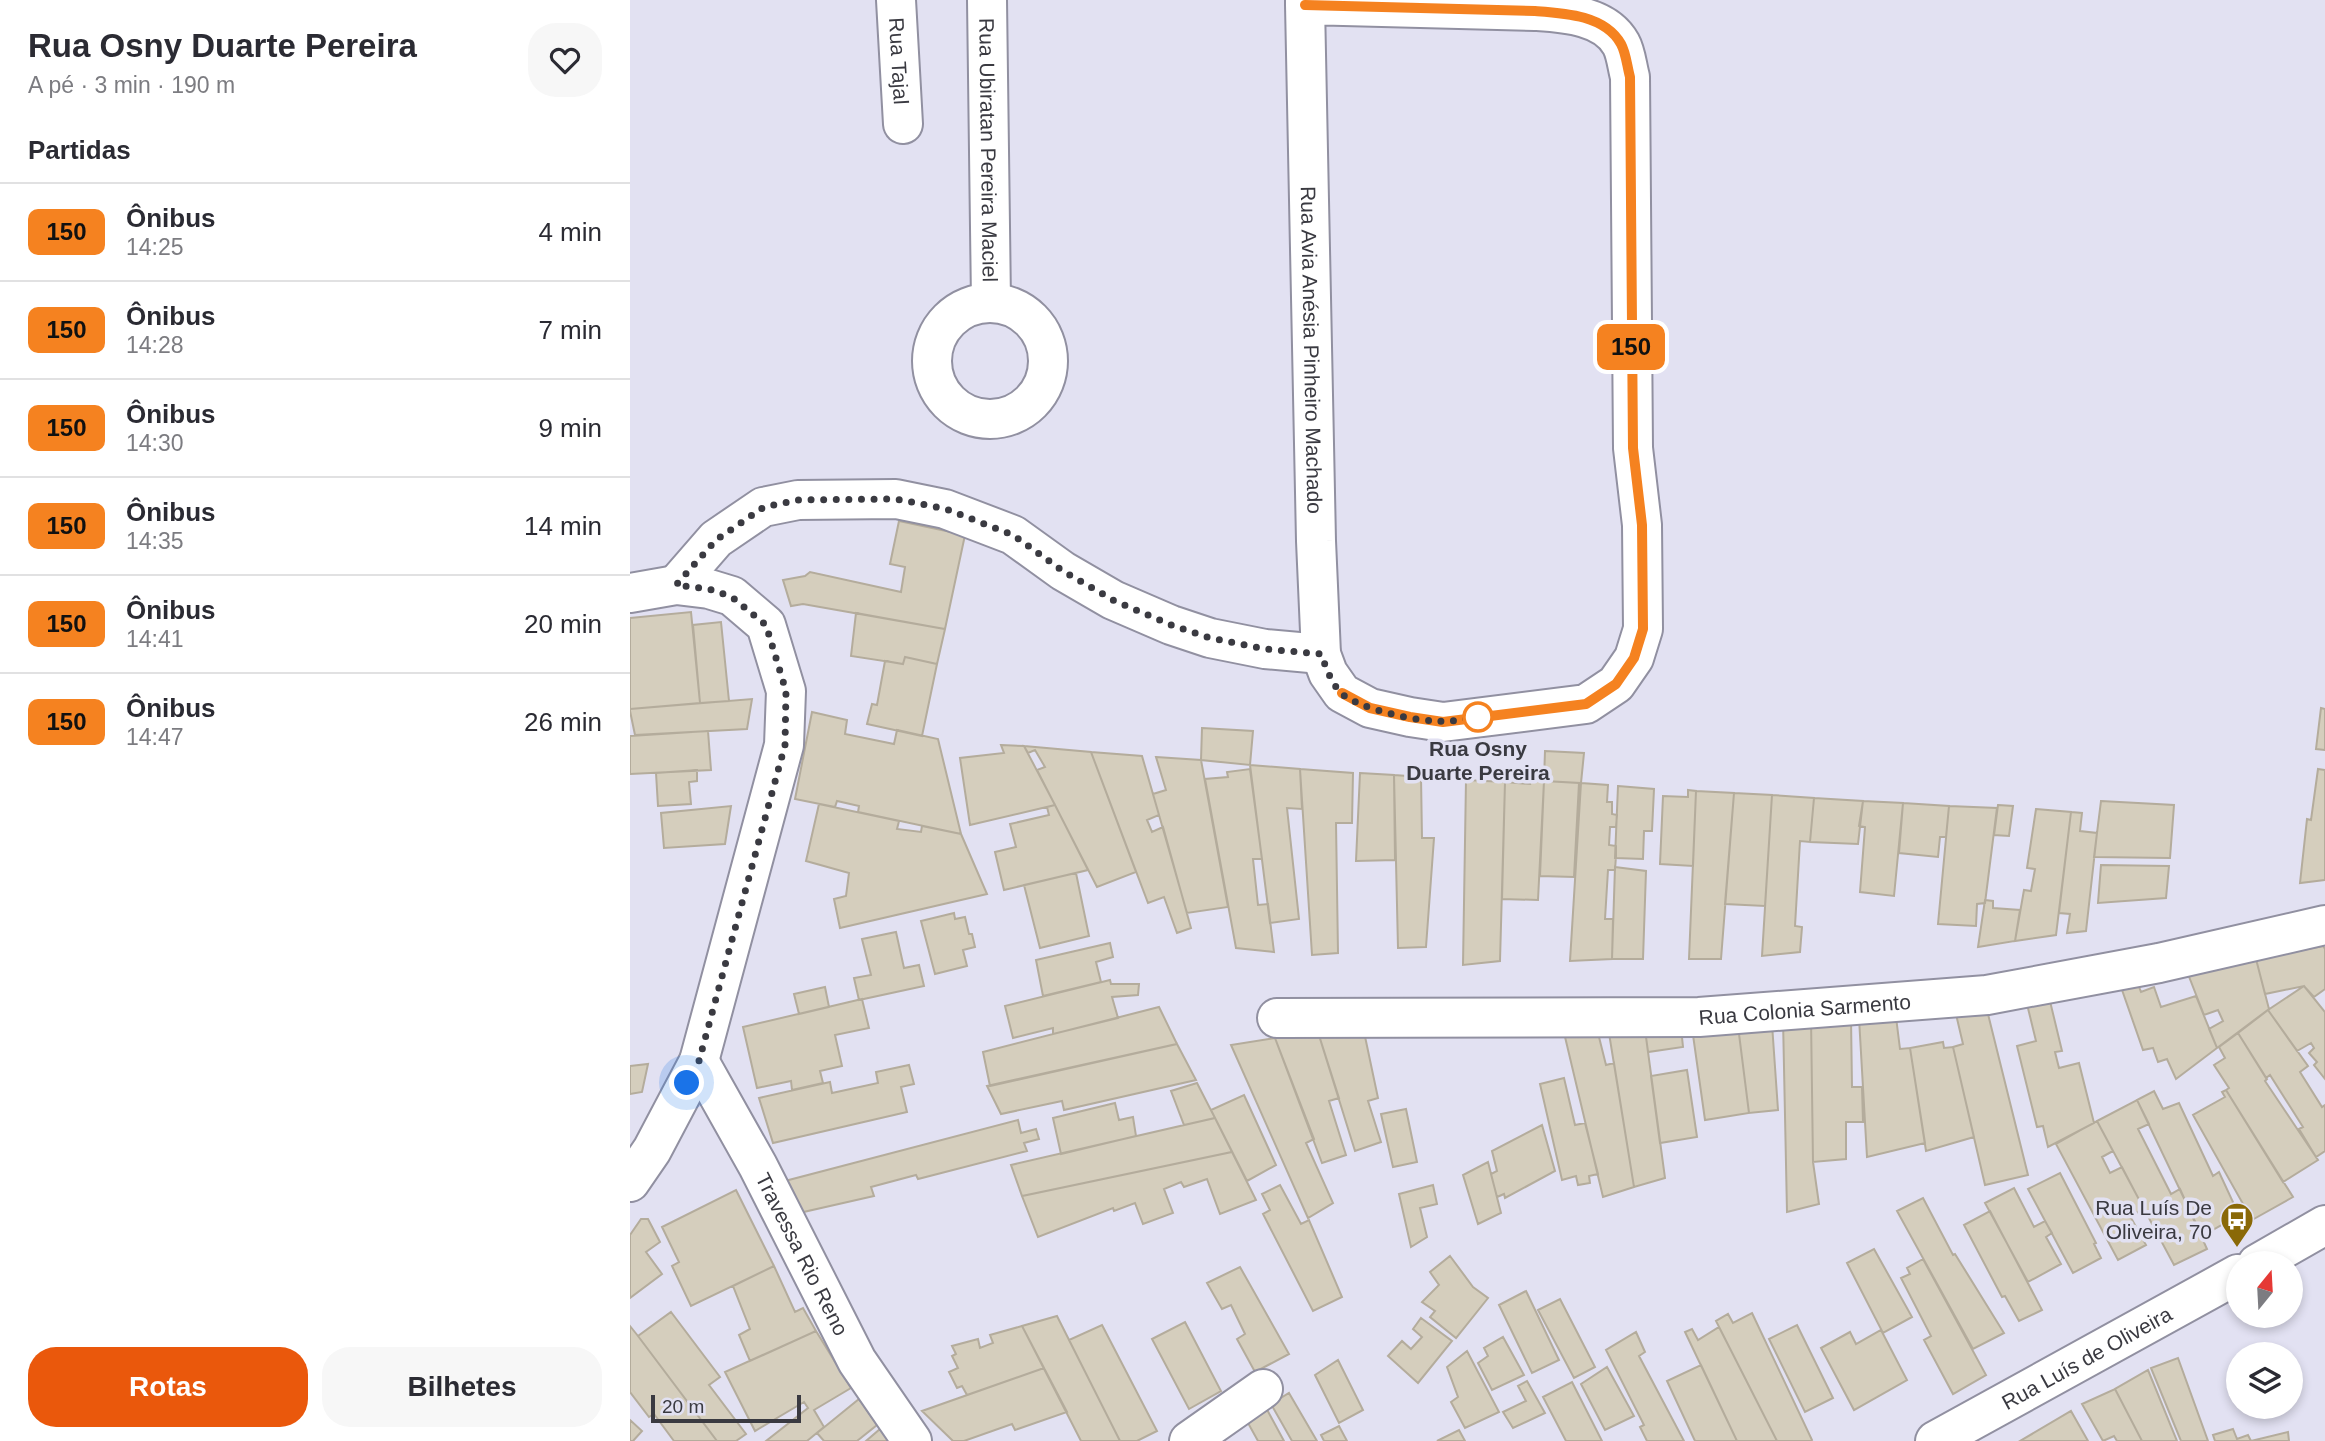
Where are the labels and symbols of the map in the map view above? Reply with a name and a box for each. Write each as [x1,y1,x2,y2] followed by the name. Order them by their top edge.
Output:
[885,17,913,105] street label: Rua Tajal
[976,18,1002,282] street label: Rua Ubiratan Pereira Maciel
[1297,186,1327,514] street label: Rua Avia Anésia Pinheiro Machado
[1591,324,1671,370] line badge: 150
[1463,702,1493,732] marker: Rua Osny Duarte Pereira
[1406,737,1550,784] place label: Rua Osny Duarte Pereira
[1698,989,1912,1028] street label: Rua Colonia Sarmento
[669,1065,704,1100] your location
[752,1169,853,1339] street label: Travessa Rio Reno
[2095,1196,2212,1243] place label: Rua Luís De Oliveira, 70
[2218,1200,2256,1249] bus stop icon: Rua Luís De Oliveira, 70
[2226,1251,2303,1328] north arrow
[1998,1301,2176,1414] street label: Rua Luís de Oliveira
[651,1392,802,1424] scale bar

